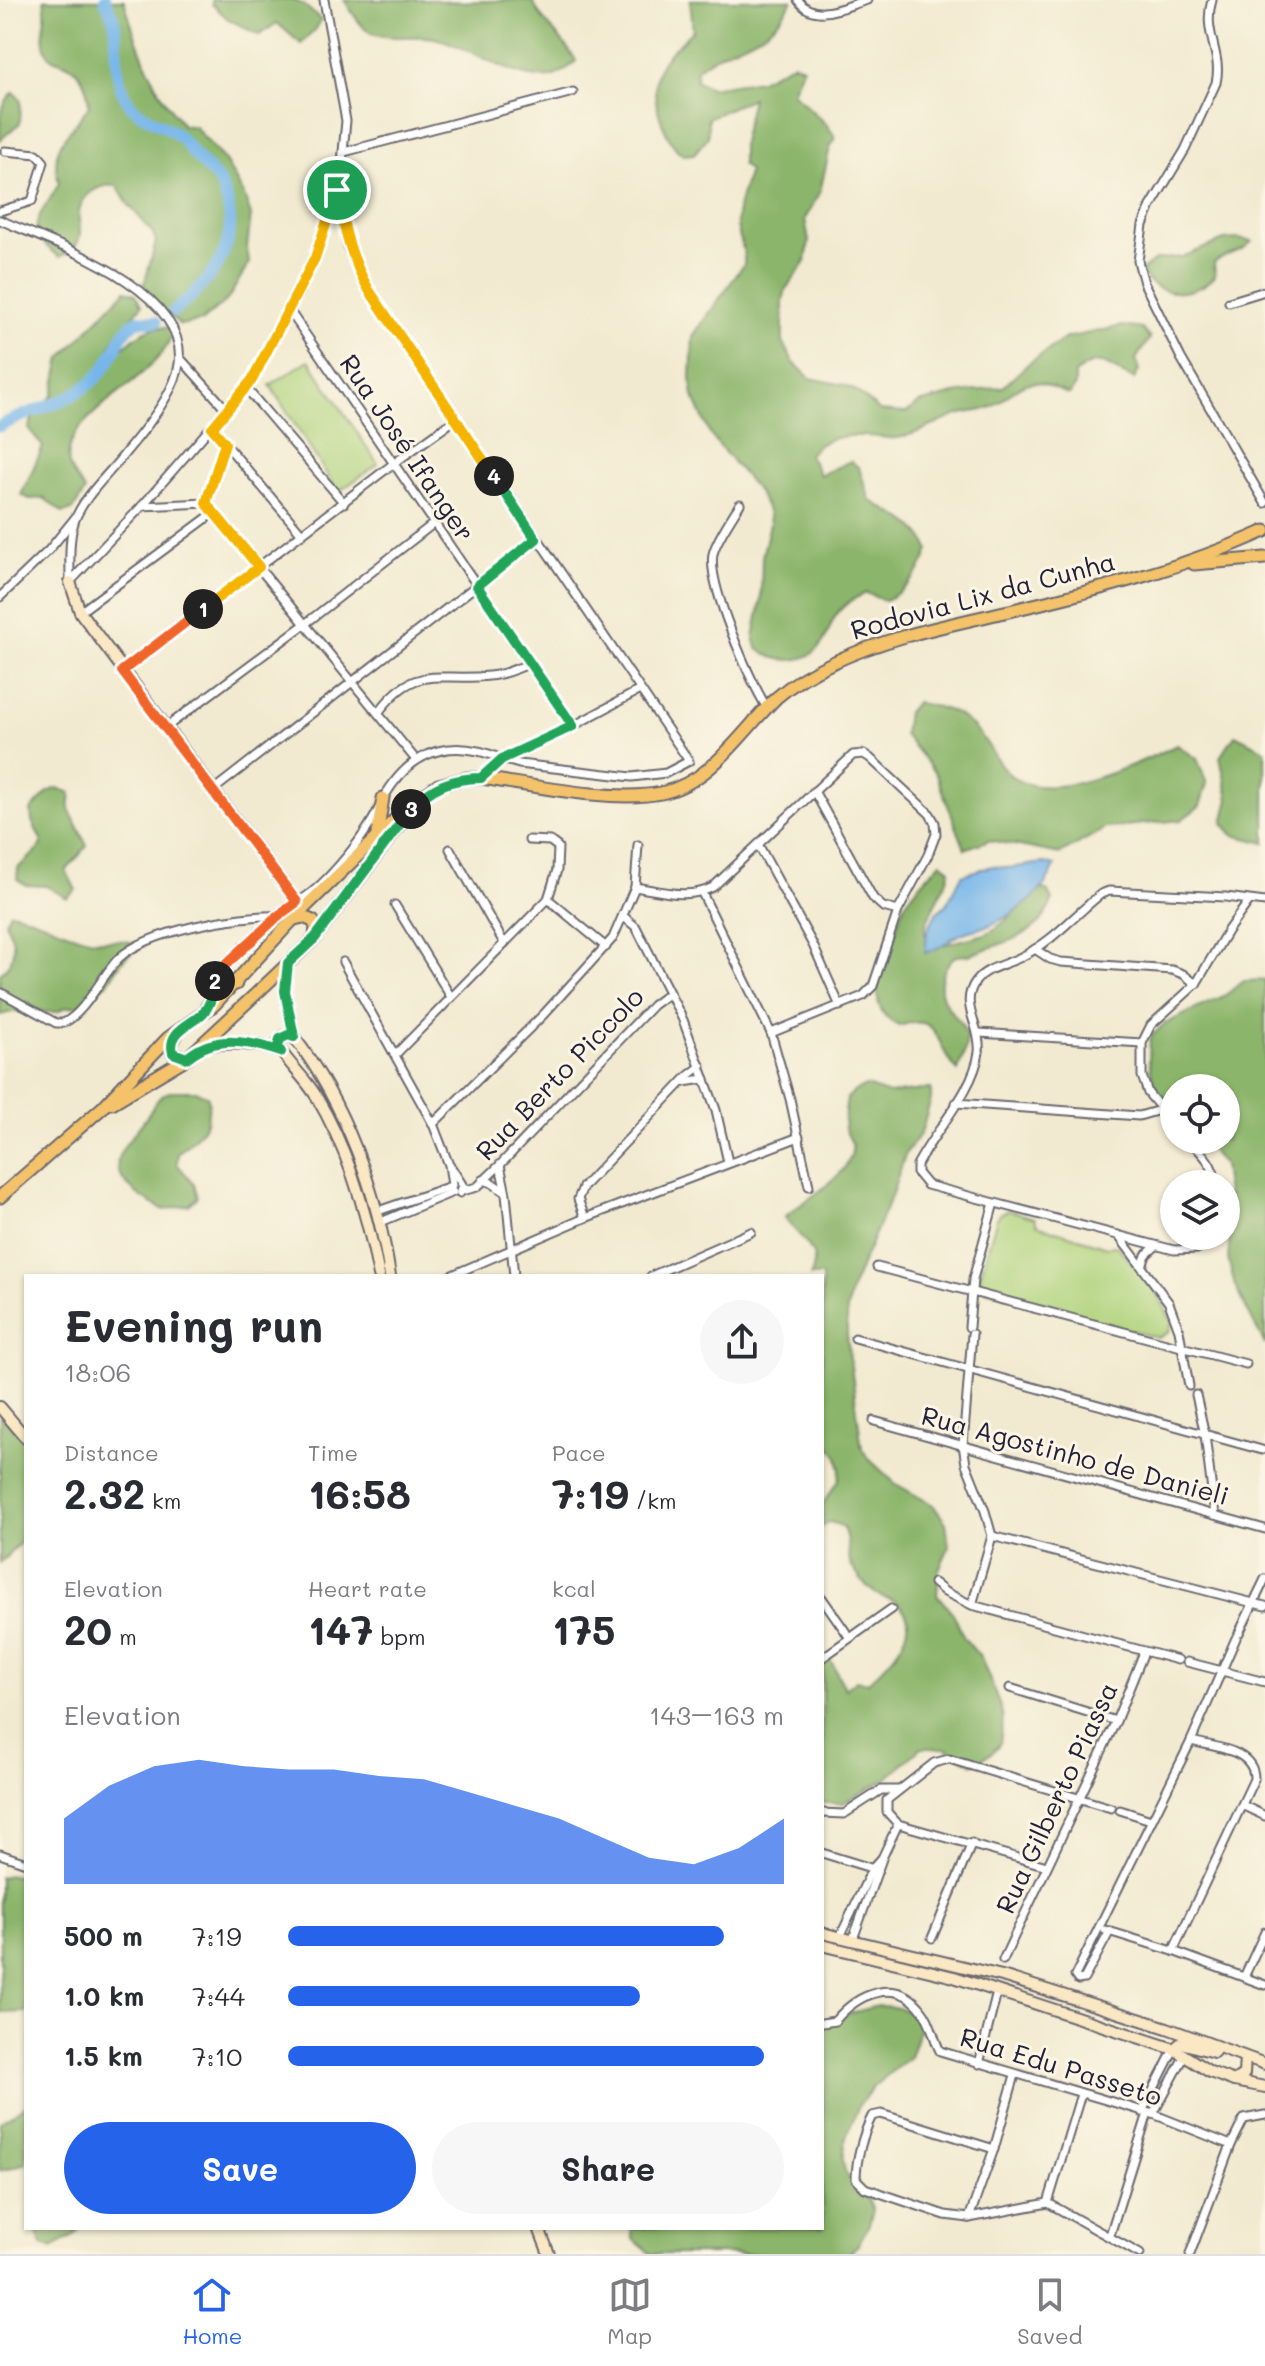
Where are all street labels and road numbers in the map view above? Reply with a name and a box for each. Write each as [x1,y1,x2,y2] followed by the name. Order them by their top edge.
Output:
[333,347,483,548] street label: Rua José Ifanger
[847,543,1119,647] street label: Rodovia Lix da Cunha
[468,980,651,1167] street label: Rua Berto Piccolo
[918,1398,1233,1512] street label: Rua Agostinho de Danieli
[988,1676,1125,1919] street label: Rua Gilberto Piassa
[956,2019,1167,2113] street label: Rua Edu Passeto

